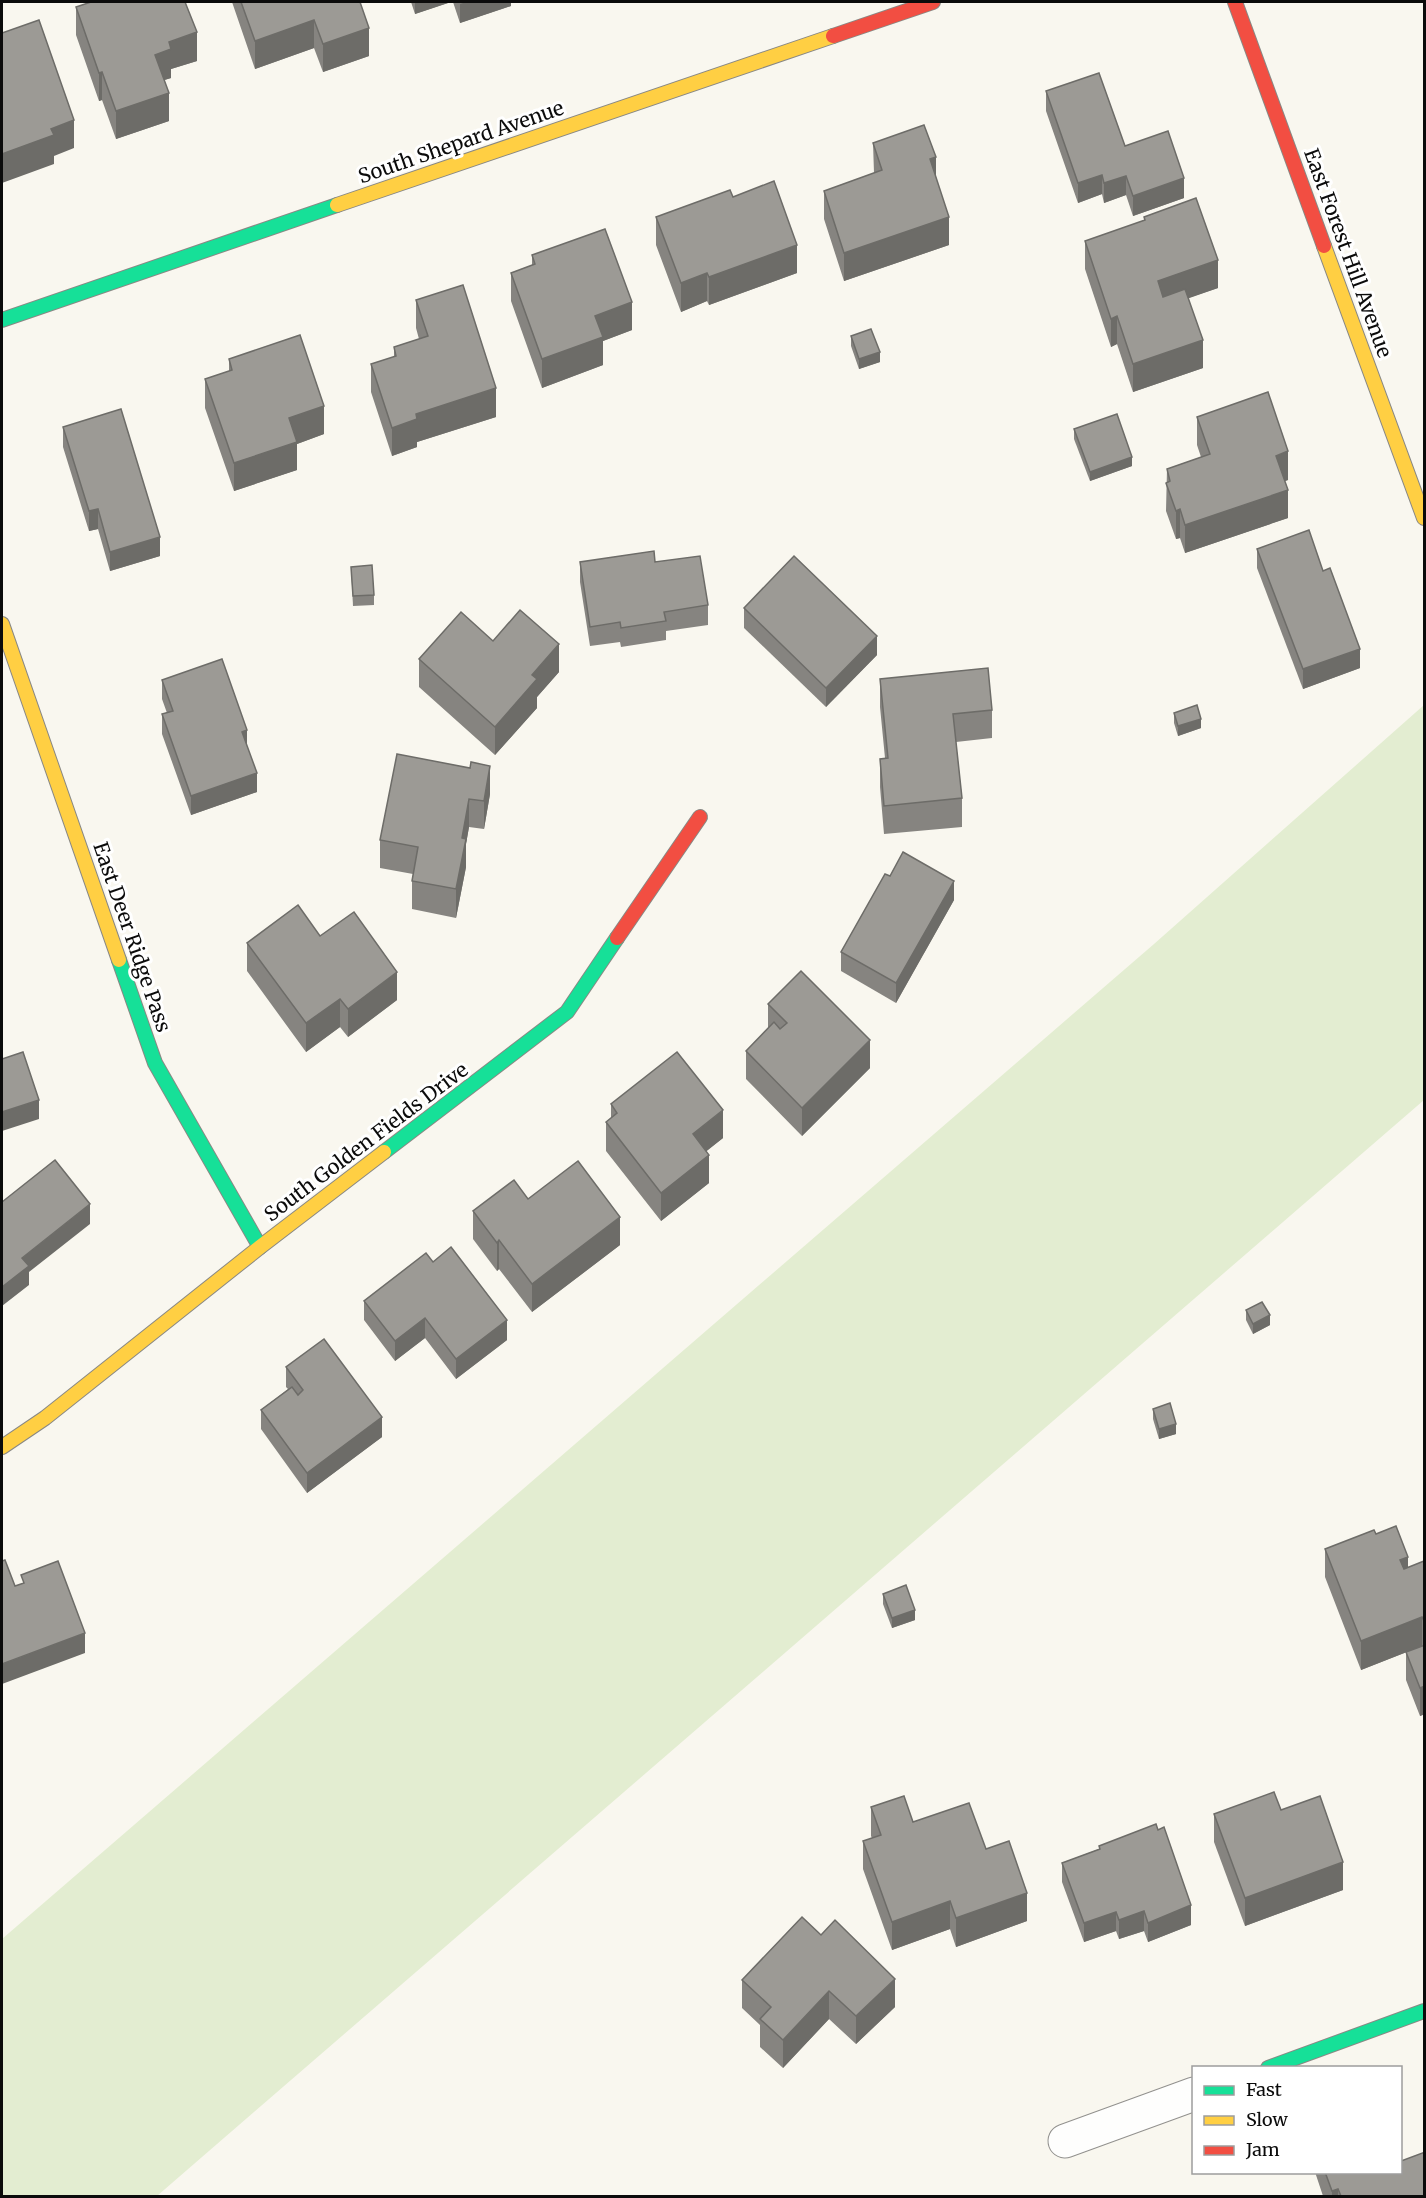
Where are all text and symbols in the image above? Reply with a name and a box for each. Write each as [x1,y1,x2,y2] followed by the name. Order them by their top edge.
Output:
[355,95,567,188] street label: South Shepard Avenue
[1299,145,1398,361] street label: East Forest Hill Avenue
[88,838,177,1035] street label: East Deer Ridge Pass
[259,1057,472,1226] street label: South Golden Fields Drive
[1192,2066,1402,2174] legend
[1246,2078,1282,2101] text: Fast
[1246,2108,1289,2131] text: Slow
[1245,2138,1280,2161] text: Jam

